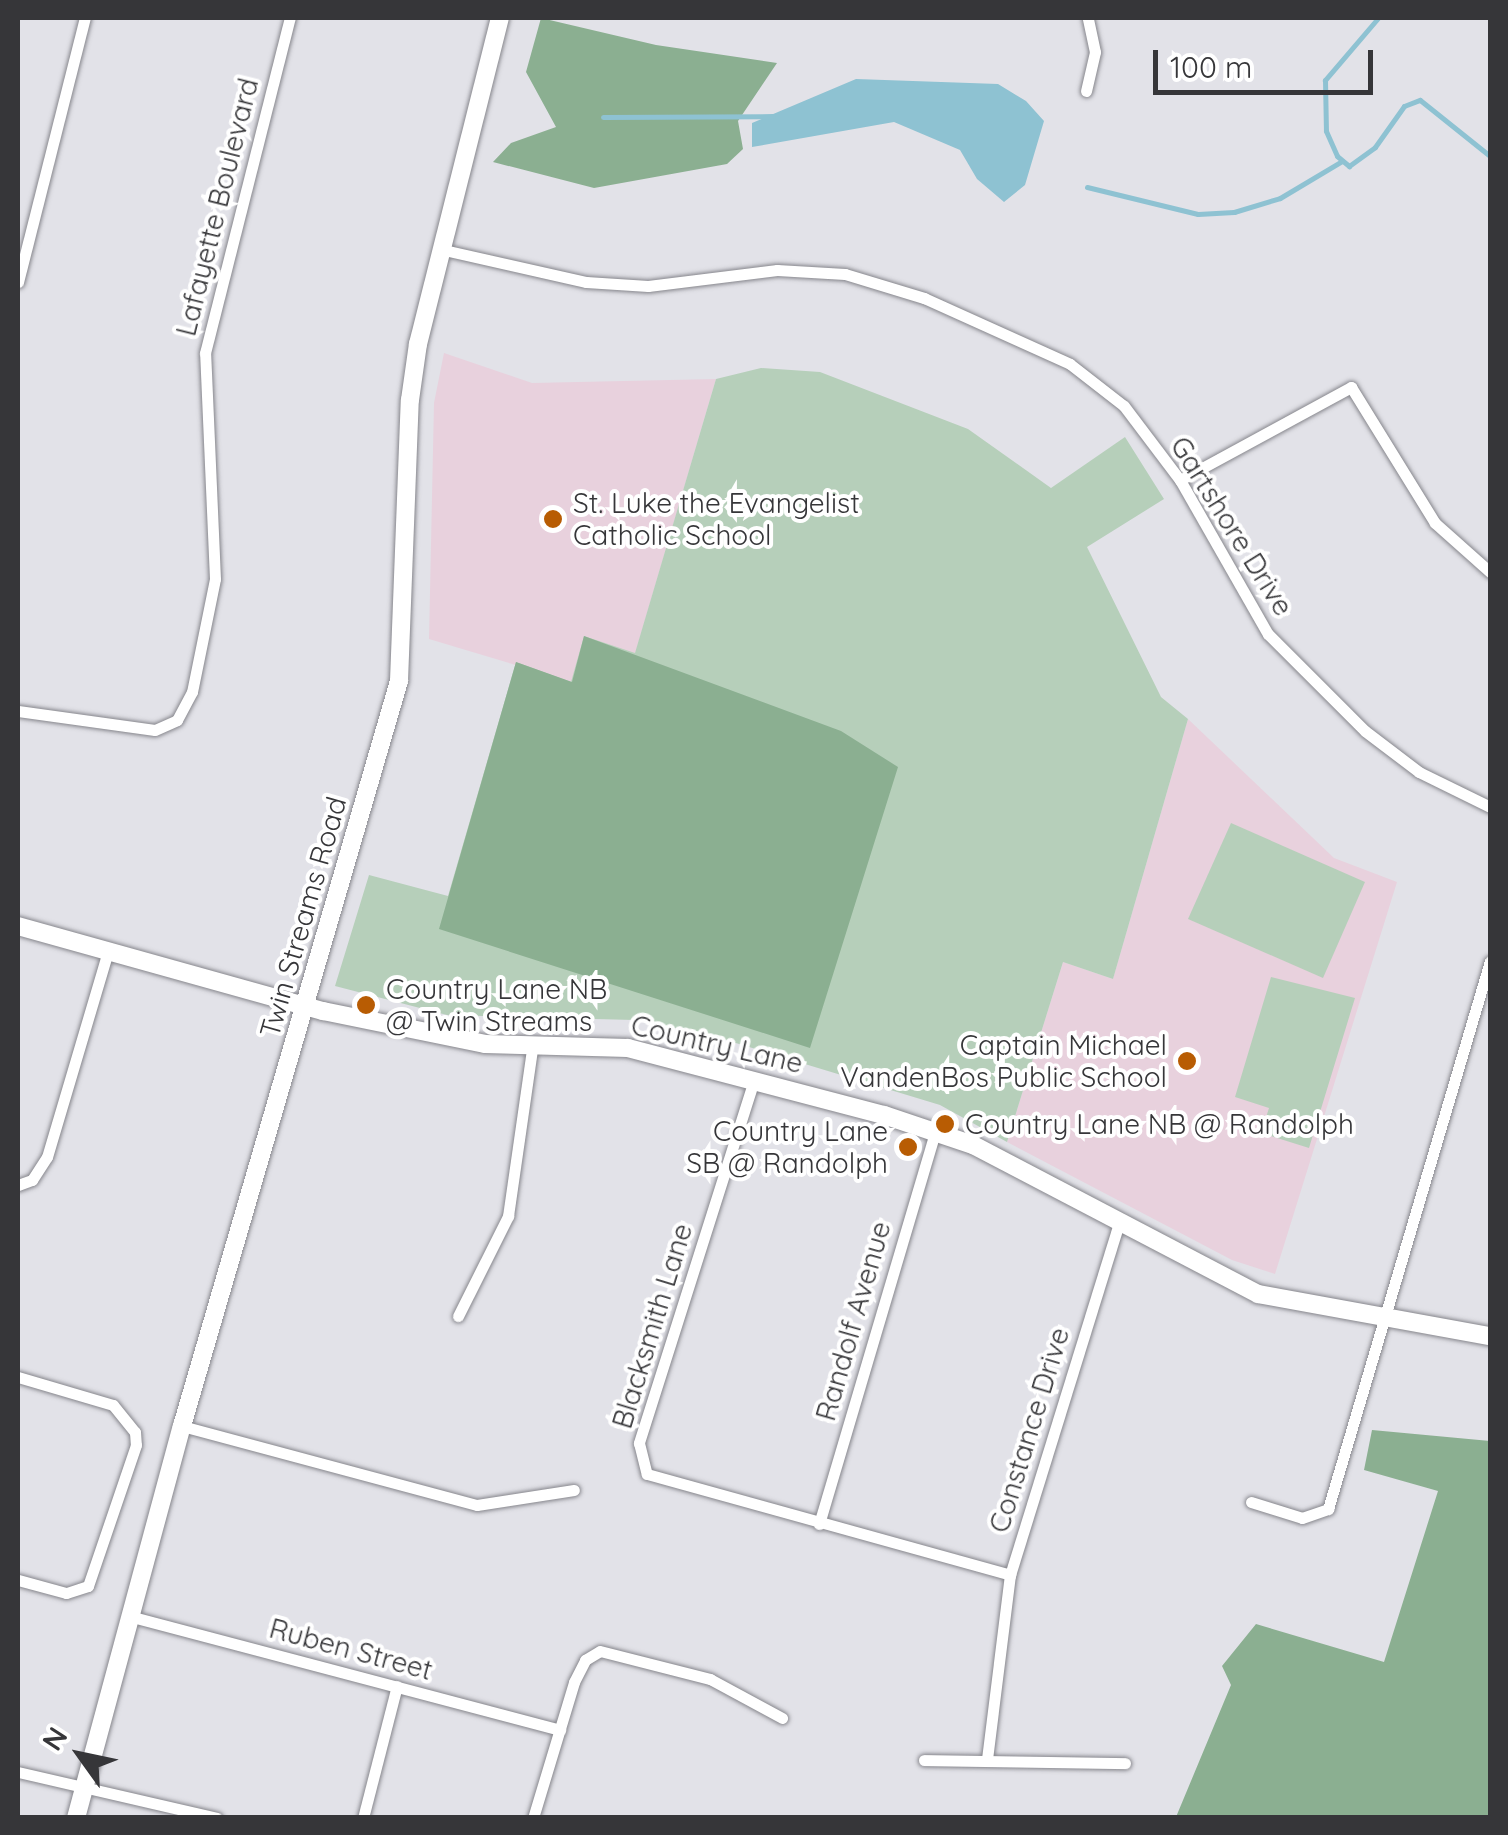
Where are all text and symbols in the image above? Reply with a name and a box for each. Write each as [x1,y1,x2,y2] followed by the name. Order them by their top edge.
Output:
[1158,30,1378,92] scale bar
[1170,48,1252,86] text: 100 m
[169,75,265,339] street label: Lafayette Boulevard
[1164,430,1300,622] street label: Gartshore Drive
[573,486,860,552] place label: St. Luke the Evangelist Catholic School
[542,508,564,530] marker: St. Luke the Evangelist Catholic School
[253,793,353,1041] street label: Twin Streams Road
[386,972,607,1038] place label: Country Lane NB @ Twin Streams
[355,994,377,1016] marker: Country Lane NB @ Twin Streams
[628,1008,806,1080] street label: Country Lane
[840,1028,1167,1094] place label: Captain Michael VandenBos Public School
[1176,1050,1198,1072] marker: Captain Michael VandenBos Public School
[965,1107,1354,1141] place label: Country Lane NB @ Randolph
[934,1113,956,1135] marker: Country Lane NB @ Randolph
[686,1114,888,1180] place label: Country Lane SB @ Randolph
[897,1136,919,1158] marker: Country Lane SB @ Randolph
[808,1217,898,1425] street label: Randolf Avenue
[605,1219,699,1433] street label: Blacksmith Lane
[982,1323,1076,1537] street label: Constance Drive
[266,1611,436,1687] street label: Ruben Street
[30,1705,130,1805] north arrow
[34,1720,75,1757] text: N

